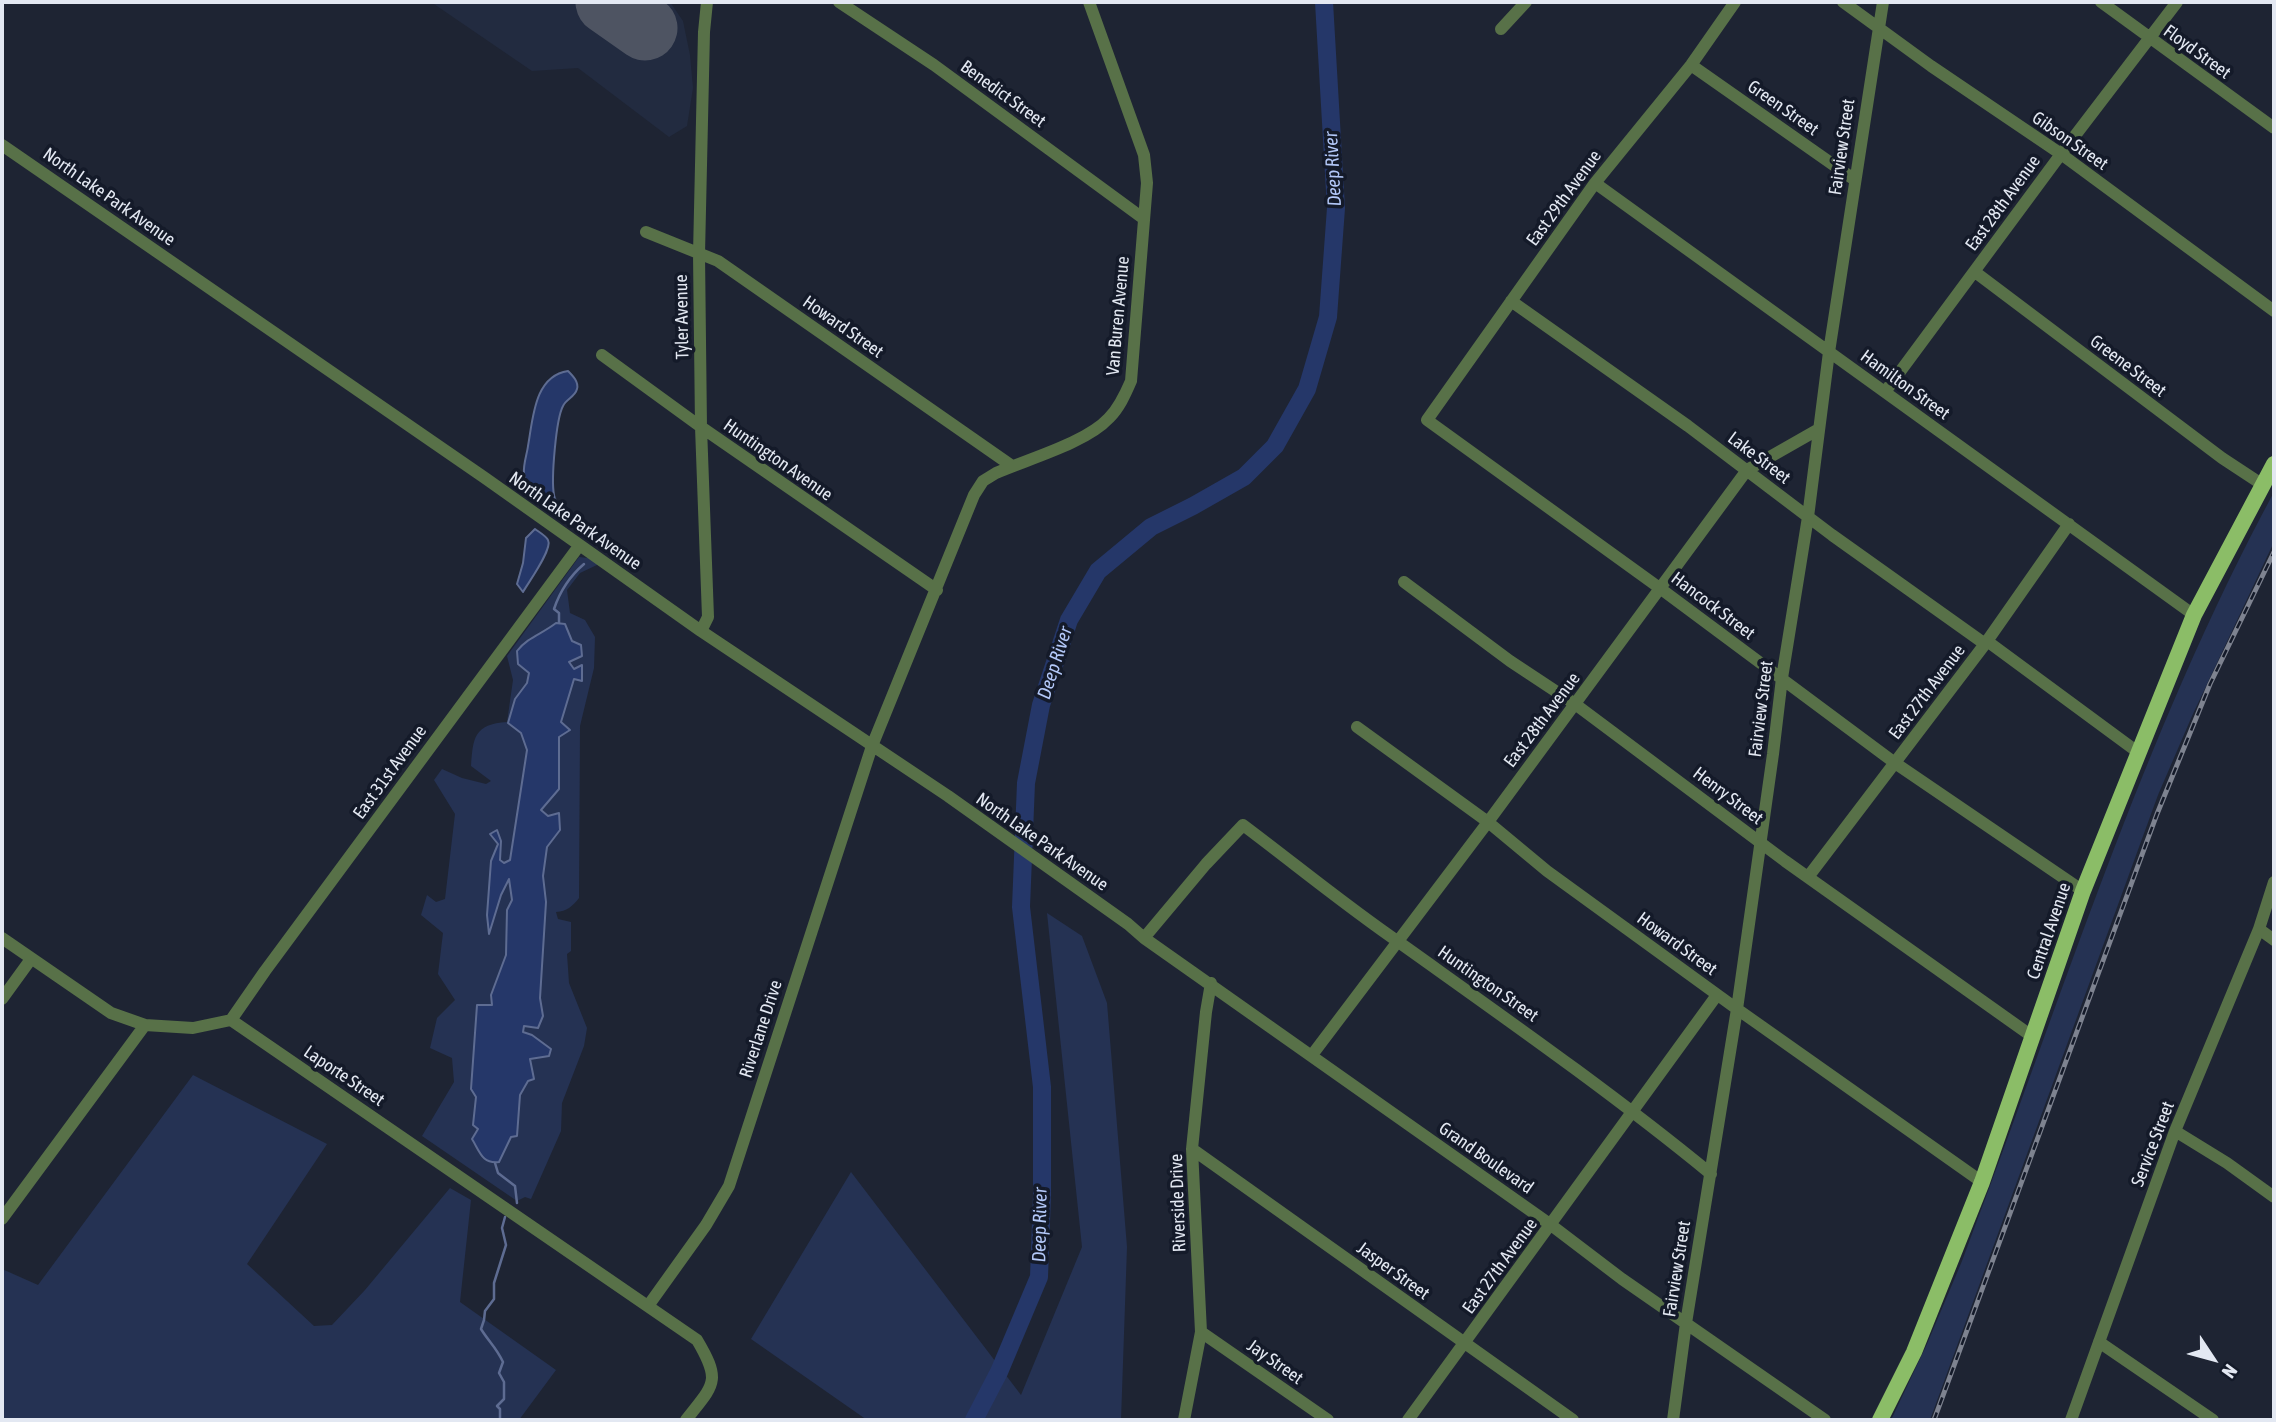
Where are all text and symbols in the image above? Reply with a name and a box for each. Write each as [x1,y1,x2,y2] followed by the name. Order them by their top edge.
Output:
[2159,20,2235,84] street label: Floyd Street
[956,56,1050,132] street label: Benedict Street
[1743,76,1823,140] street label: Green Street
[1825,97,1859,197] street label: Fairview Street
[2028,107,2112,175] street label: Gibson Street
[1320,131,1346,207] water label: Deep River
[39,143,179,251] street label: North Lake Park Avenue
[1522,146,1606,250] street label: East 29th Avenue
[1961,151,2045,255] street label: East 28th Avenue
[1102,255,1134,377] street label: Van Buren Avenue
[670,274,694,360] street label: Tyler Avenue
[799,291,887,363] street label: Howard Street
[2086,330,2170,402] street label: Greene Street
[1856,345,1954,425] street label: Hamilton Street
[719,414,837,506] street label: Huntington Avenue
[1723,427,1795,489] street label: Lake Street
[505,467,645,575] street label: North Lake Park Avenue
[1667,568,1759,644] street label: Hancock Street
[1033,624,1077,702] water label: Deep River
[1884,640,1970,744] street label: East 27th Avenue
[1744,660,1778,758] street label: Fairview Street
[1499,668,1585,772] street label: East 28th Avenue
[349,721,431,823] street label: East 31st Avenue
[1689,763,1767,829] street label: Henry Street
[972,788,1112,896] street label: North Lake Park Avenue
[2022,880,2076,982] street label: Central Avenue
[1633,908,1721,980] street label: Howard Street
[1434,941,1542,1027] street label: Huntington Street
[735,977,787,1081] street label: Riverlane Drive
[300,1041,388,1111] street label: Laporte Street
[2127,1098,2179,1190] street label: Service Street
[1435,1118,1537,1198] street label: Grand Boulevard
[1165,1153,1191,1253] street label: Riverside Drive
[1028,1187,1052,1263] water label: Deep River
[1458,1214,1542,1318] street label: East 27th Avenue
[1659,1219,1695,1319] street label: Fairview Street
[1352,1237,1434,1305] street label: Jasper Street
[2178,1324,2248,1394] north arrow
[1243,1335,1307,1389] street label: Jay Street
[2218,1360,2242,1382] text: N

